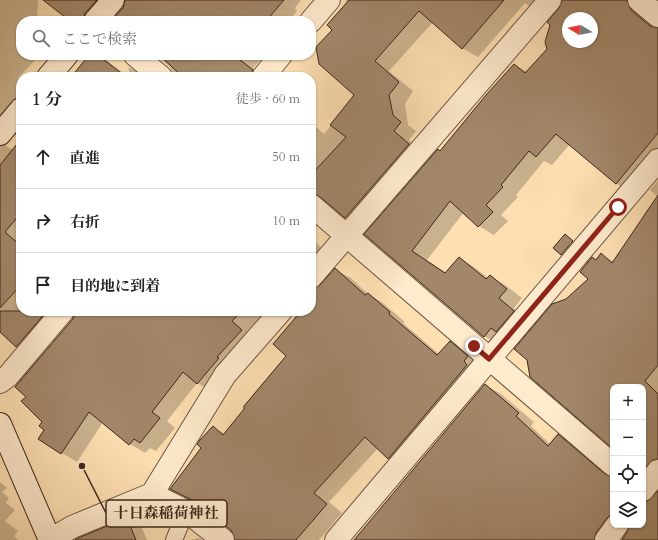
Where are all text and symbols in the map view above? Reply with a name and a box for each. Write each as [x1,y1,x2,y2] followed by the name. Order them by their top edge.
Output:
[562,12,598,48] north arrow
[16,16,316,60] search box
[30,27,52,49] icon: search
[62,29,137,49] text: ここで検索
[32,88,62,111] text: 1 分
[236,90,300,108] text: 徒歩 · 60 m
[32,146,54,168] icon: ahead
[70,148,100,168] text: 直進
[272,148,300,166] text: 50 m
[609,198,627,216] route start
[32,210,54,232] icon: right
[70,212,100,232] text: 右折
[272,212,300,230] text: 10 m
[32,274,54,296] icon: arrive
[70,276,160,296] text: 目的地に到着
[465,337,483,355] route end
[610,384,646,528] map controls
[610,384,646,420] button: +
[610,420,646,456] button: −
[610,456,646,492] button: locate
[610,492,646,528] button: layers
[106,500,227,527] callout: 十日森稲荷神社
[113,503,219,523] text: 十日森稲荷神社

